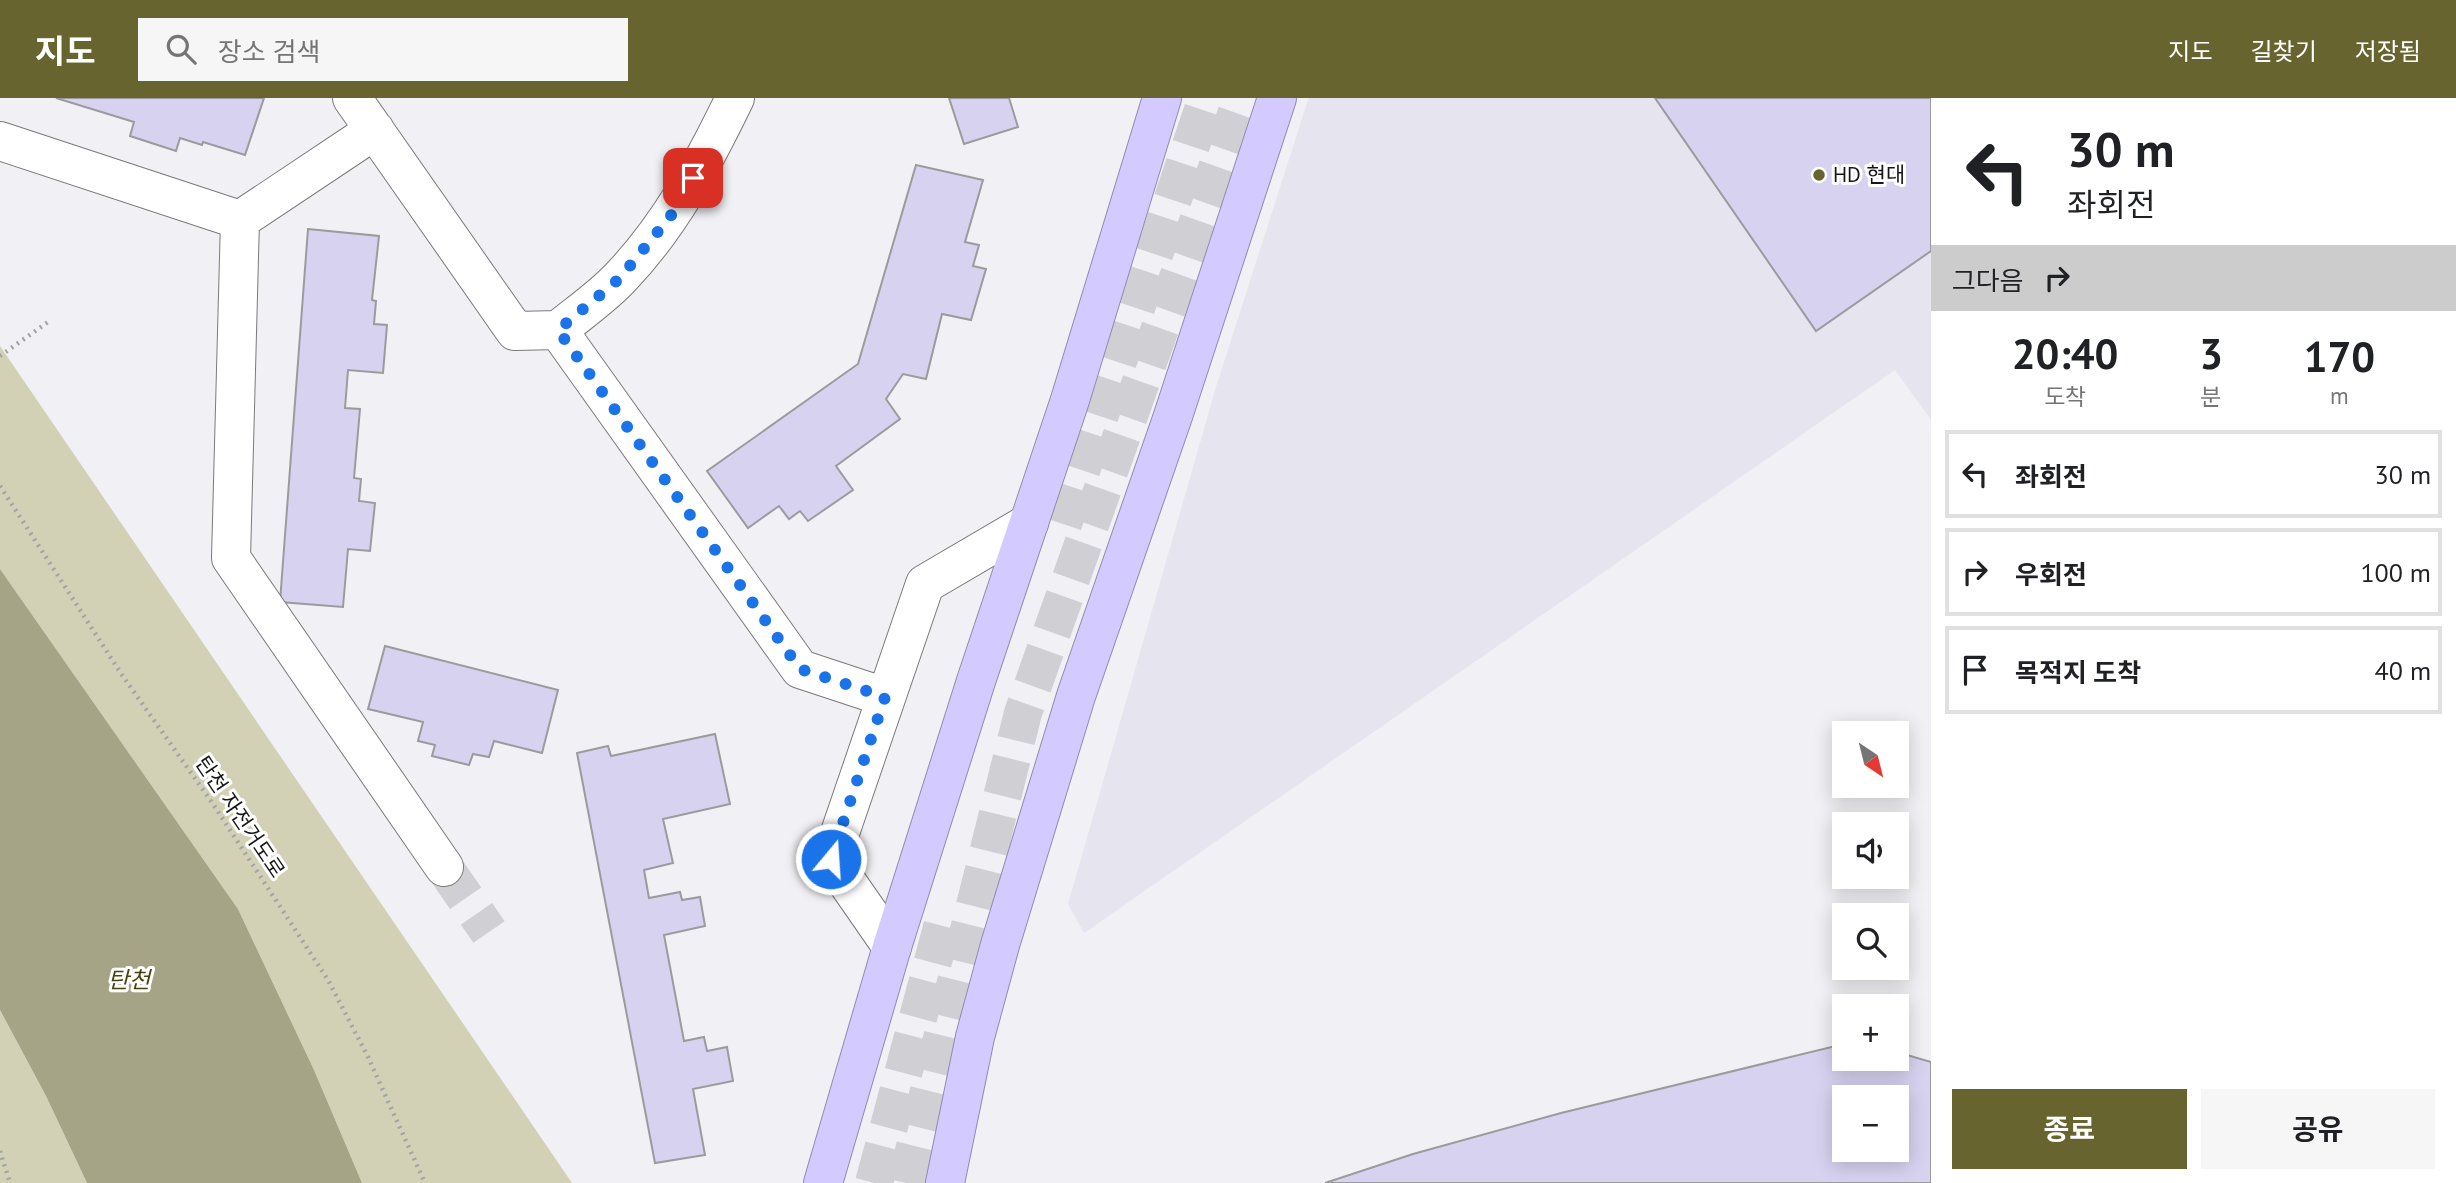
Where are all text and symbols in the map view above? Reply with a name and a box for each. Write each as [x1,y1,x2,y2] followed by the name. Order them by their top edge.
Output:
[138,18,628,81] search box
[35,29,96,72] text: 지도
[162,30,200,68] icon: search
[218,35,320,68] text: 장소 검색
[2168,36,2213,67] text: 지도
[2251,36,2317,67] text: 길찾기
[2355,36,2421,67] text: 저장됨
[2067,117,2174,181] text: 30 m
[1952,126,2043,217] icon: left
[663,148,723,208] pin
[674,159,712,197] icon: arrive
[1833,161,1905,188] place label: HD 현대
[1811,167,1827,183] marker: HD 현대
[2067,183,2155,225] text: 좌회전
[2038,259,2076,297] icon: right
[1952,264,2024,297] text: 그다음
[2012,326,2118,381] text: 20:40
[2199,326,2223,381] text: 3
[2304,329,2375,384] text: 170
[2330,381,2349,410] text: m
[2044,382,2086,411] text: 도착
[2200,382,2222,411] text: 분
[1956,455,1994,493] icon: left
[2375,458,2431,491] text: 30 m
[2015,460,2087,493] text: 좌회전
[1956,553,1994,591] icon: right
[2360,556,2431,589] text: 100 m
[2015,558,2087,591] text: 우회전
[1956,651,1994,689] icon: arrive
[2375,654,2431,687] text: 40 m
[2015,656,2141,689] text: 목적지 도착
[1832,721,1909,798] north arrow
[1832,721,1909,1162] map controls
[190,751,291,883] street label: 탄천 자전거도로
[1832,812,1909,889] button: sound
[794,822,868,896] position arrow
[1832,903,1909,980] button: search
[108,965,153,994] water label: 탄천
[1832,994,1909,1071] button: +
[1832,1085,1909,1162] button: −
[1952,1089,2187,1169] button: 종료
[2201,1089,2435,1169] button: 공유

